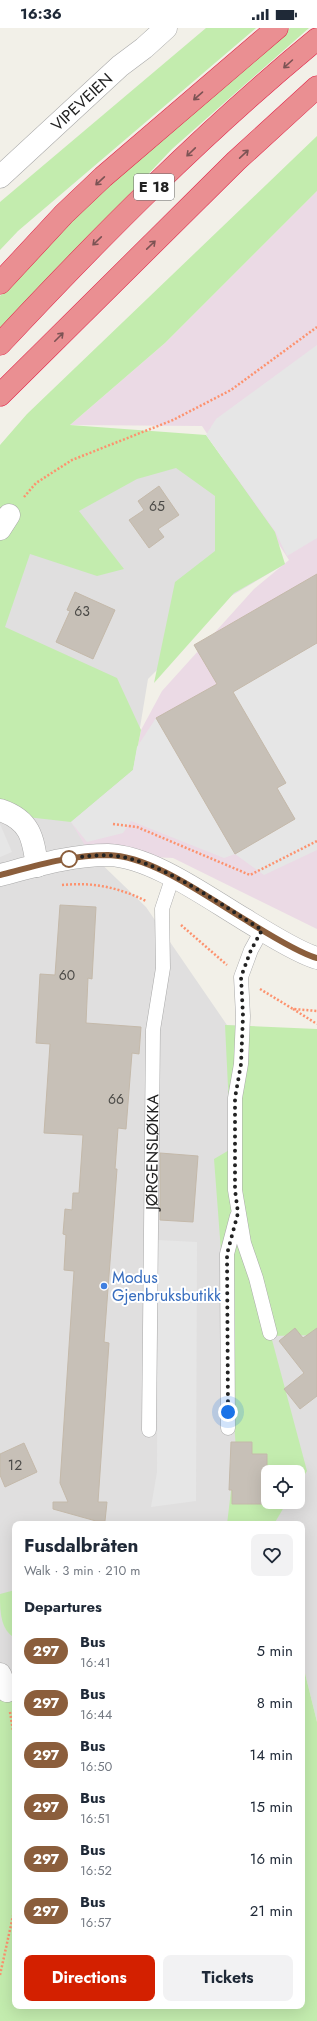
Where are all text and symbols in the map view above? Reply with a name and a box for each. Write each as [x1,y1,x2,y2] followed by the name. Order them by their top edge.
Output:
[20,3,62,25] text: 16:36
[282,60,293,69] one-way arrow
[46,67,117,136] street label: VIPEVEIEN
[193,92,203,101] one-way arrow
[186,147,196,156] one-way arrow
[239,149,249,159] one-way arrow
[134,174,174,200] road number: E 18
[95,176,105,185] one-way arrow
[92,237,102,246] one-way arrow
[146,240,156,250] one-way arrow
[54,332,64,342] one-way arrow
[149,496,165,516] house number: 65
[74,601,90,621] house number: 63
[60,850,78,868] unlabelled marker
[59,965,75,985] house number: 60
[108,1089,124,1109] house number: 66
[140,1094,164,1212] street label: JØRGENSLØKKA
[112,1266,222,1307] place label: Modus Gjenbruksbutikk
[99,1281,109,1291] marker: Modus Gjenbruksbutikk
[218,1402,238,1422] your location
[8,1455,22,1475] house number: 12
[261,1465,305,1509] map controls
[261,1465,305,1509] button: locate
[24,1532,139,1559] text: Fusdalbråten
[251,1534,293,1576] button: heart
[24,1561,140,1580] text: Walk · 3 min · 210 m
[24,1596,102,1618] text: Departures
[80,1631,105,1653] text: Bus
[257,1640,293,1662] text: 5 min
[33,1641,59,1661] text: 297
[80,1653,111,1672] text: 16:41
[80,1683,105,1705] text: Bus
[257,1692,293,1714] text: 8 min
[33,1693,59,1713] text: 297
[80,1705,112,1724] text: 16:44
[80,1735,105,1757] text: Bus
[250,1744,293,1766] text: 14 min
[33,1745,59,1765] text: 297
[80,1757,112,1776] text: 16:50
[80,1787,105,1809] text: Bus
[250,1796,293,1818] text: 15 min
[33,1797,59,1817] text: 297
[80,1809,110,1828] text: 16:51
[80,1839,105,1861] text: Bus
[250,1848,293,1870] text: 16 min
[33,1849,59,1869] text: 297
[80,1861,112,1880] text: 16:52
[80,1891,105,1913] text: Bus
[250,1900,293,1922] text: 21 min
[33,1901,59,1921] text: 297
[80,1913,111,1932] text: 16:57
[24,1955,155,2001] button: Directions
[163,1955,293,2001] button: Tickets

